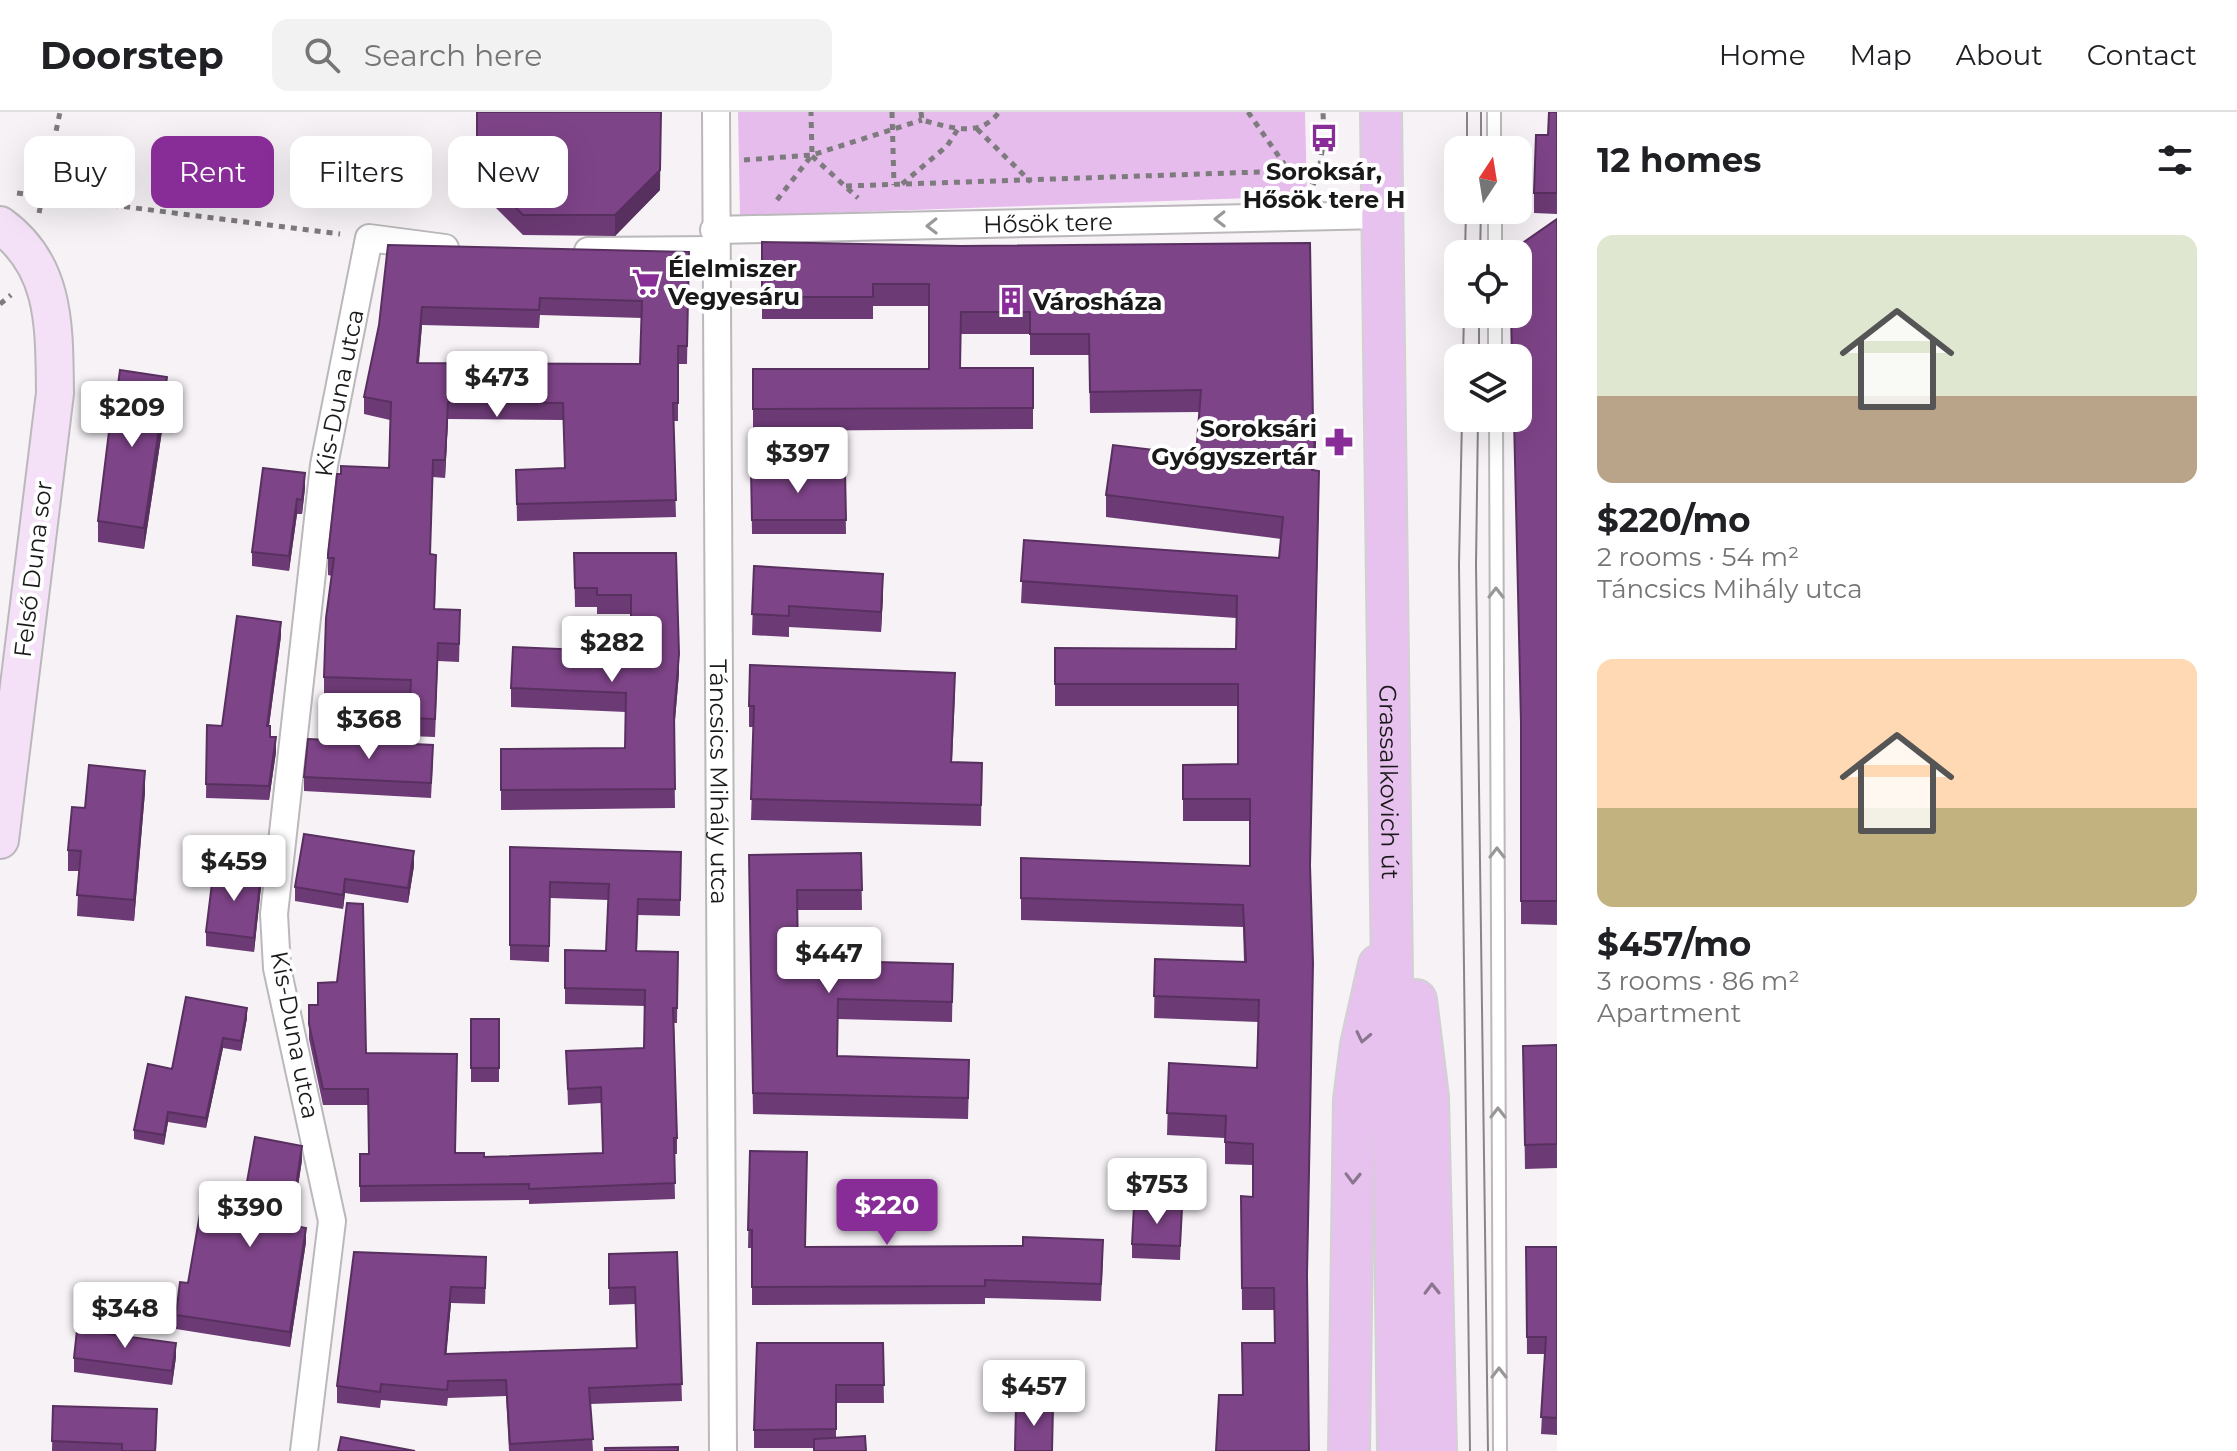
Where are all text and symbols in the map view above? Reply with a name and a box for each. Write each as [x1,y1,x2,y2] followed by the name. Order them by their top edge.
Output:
[272,19,832,91] search box
[40,32,224,79] text: Doorstep
[300,33,344,77] icon: search
[364,37,542,74] text: Search here
[1719,38,1806,72] text: Home
[1850,38,1912,72] text: Map
[1956,38,2043,72] text: About
[2087,38,2197,72] text: Contact
[1309,123,1339,153] bus stop icon: Soroksár, Hősök tere H
[24,136,135,208] chip: Buy
[151,136,274,208] chip: Rent
[290,136,432,208] chip: Filters
[448,136,568,208] chip: New
[1444,136,1532,224] north arrow
[1444,136,1532,432] map controls
[2153,138,2197,182] icon: filters
[1597,139,1761,181] text: 12 homes
[1243,157,1405,214] place label: Soroksár, Hősök tere H
[983,207,1113,238] street label: Hősök tere
[1213,210,1226,227] one-way arrow
[925,217,938,234] one-way arrow
[1444,240,1532,328] button: locate
[667,254,800,311] place label: Élelmiszer Vegyesáru
[631,267,661,297] supermarket icon: Élelmiszer Vegyesáru
[996,286,1026,316] building icon: Városháza
[1032,287,1162,316] place label: Városháza
[1825,287,1969,431] icon: home
[308,307,369,478] street label: Kis-Duna utca
[1444,344,1532,432] button: layers
[450,351,544,419] pin: $473
[464,361,530,393] text: $473
[85,381,179,449] pin: $209
[99,391,165,423] text: $209
[1151,414,1317,471] place label: Soroksári Gyógyszertár
[751,427,845,495] pin: $397
[1324,427,1354,457] pharmacy icon: Soroksári Gyógyszertár
[766,437,830,469] text: $397
[8,479,58,659] street label: Felső Duna sor
[1597,499,1750,541] text: $220/mo
[1597,541,1799,573] text: 2 rooms · 54 m²
[1597,573,1863,605] text: Táncsics Mihály utca
[1487,586,1505,599] one-way arrow
[565,616,659,684] pin: $282
[580,626,644,658] text: $282
[704,659,735,905] street label: Táncsics Mihály utca
[1374,684,1405,880] street label: Grassalkovich út
[322,693,416,761] pin: $368
[336,703,402,735] text: $368
[1825,711,1969,855] icon: home
[187,835,281,903] pin: $459
[201,845,267,877] text: $459
[1488,846,1506,859] one-way arrow
[1597,923,1751,965] text: $457/mo
[782,927,876,995] pin: $447
[795,937,863,969] text: $447
[265,949,325,1121] street label: Kis-Duna utca
[1597,965,1800,997] text: 3 rooms · 86 m²
[1597,997,1741,1029] text: Apartment
[1356,1030,1373,1044] one-way arrow
[1489,1106,1507,1119] one-way arrow
[1110,1158,1204,1226] pin: $753
[1126,1168,1188,1200] text: $753
[1344,1172,1362,1185] one-way arrow
[840,1179,934,1247] pin: $220
[203,1181,297,1249] pin: $390
[855,1189,919,1221] text: $220
[217,1191,283,1223] text: $390
[78,1282,172,1350] pin: $348
[1424,1282,1441,1295] one-way arrow
[91,1292,159,1324] text: $348
[987,1360,1081,1428] pin: $457
[1490,1366,1508,1379] one-way arrow
[1001,1370,1067,1402] text: $457

